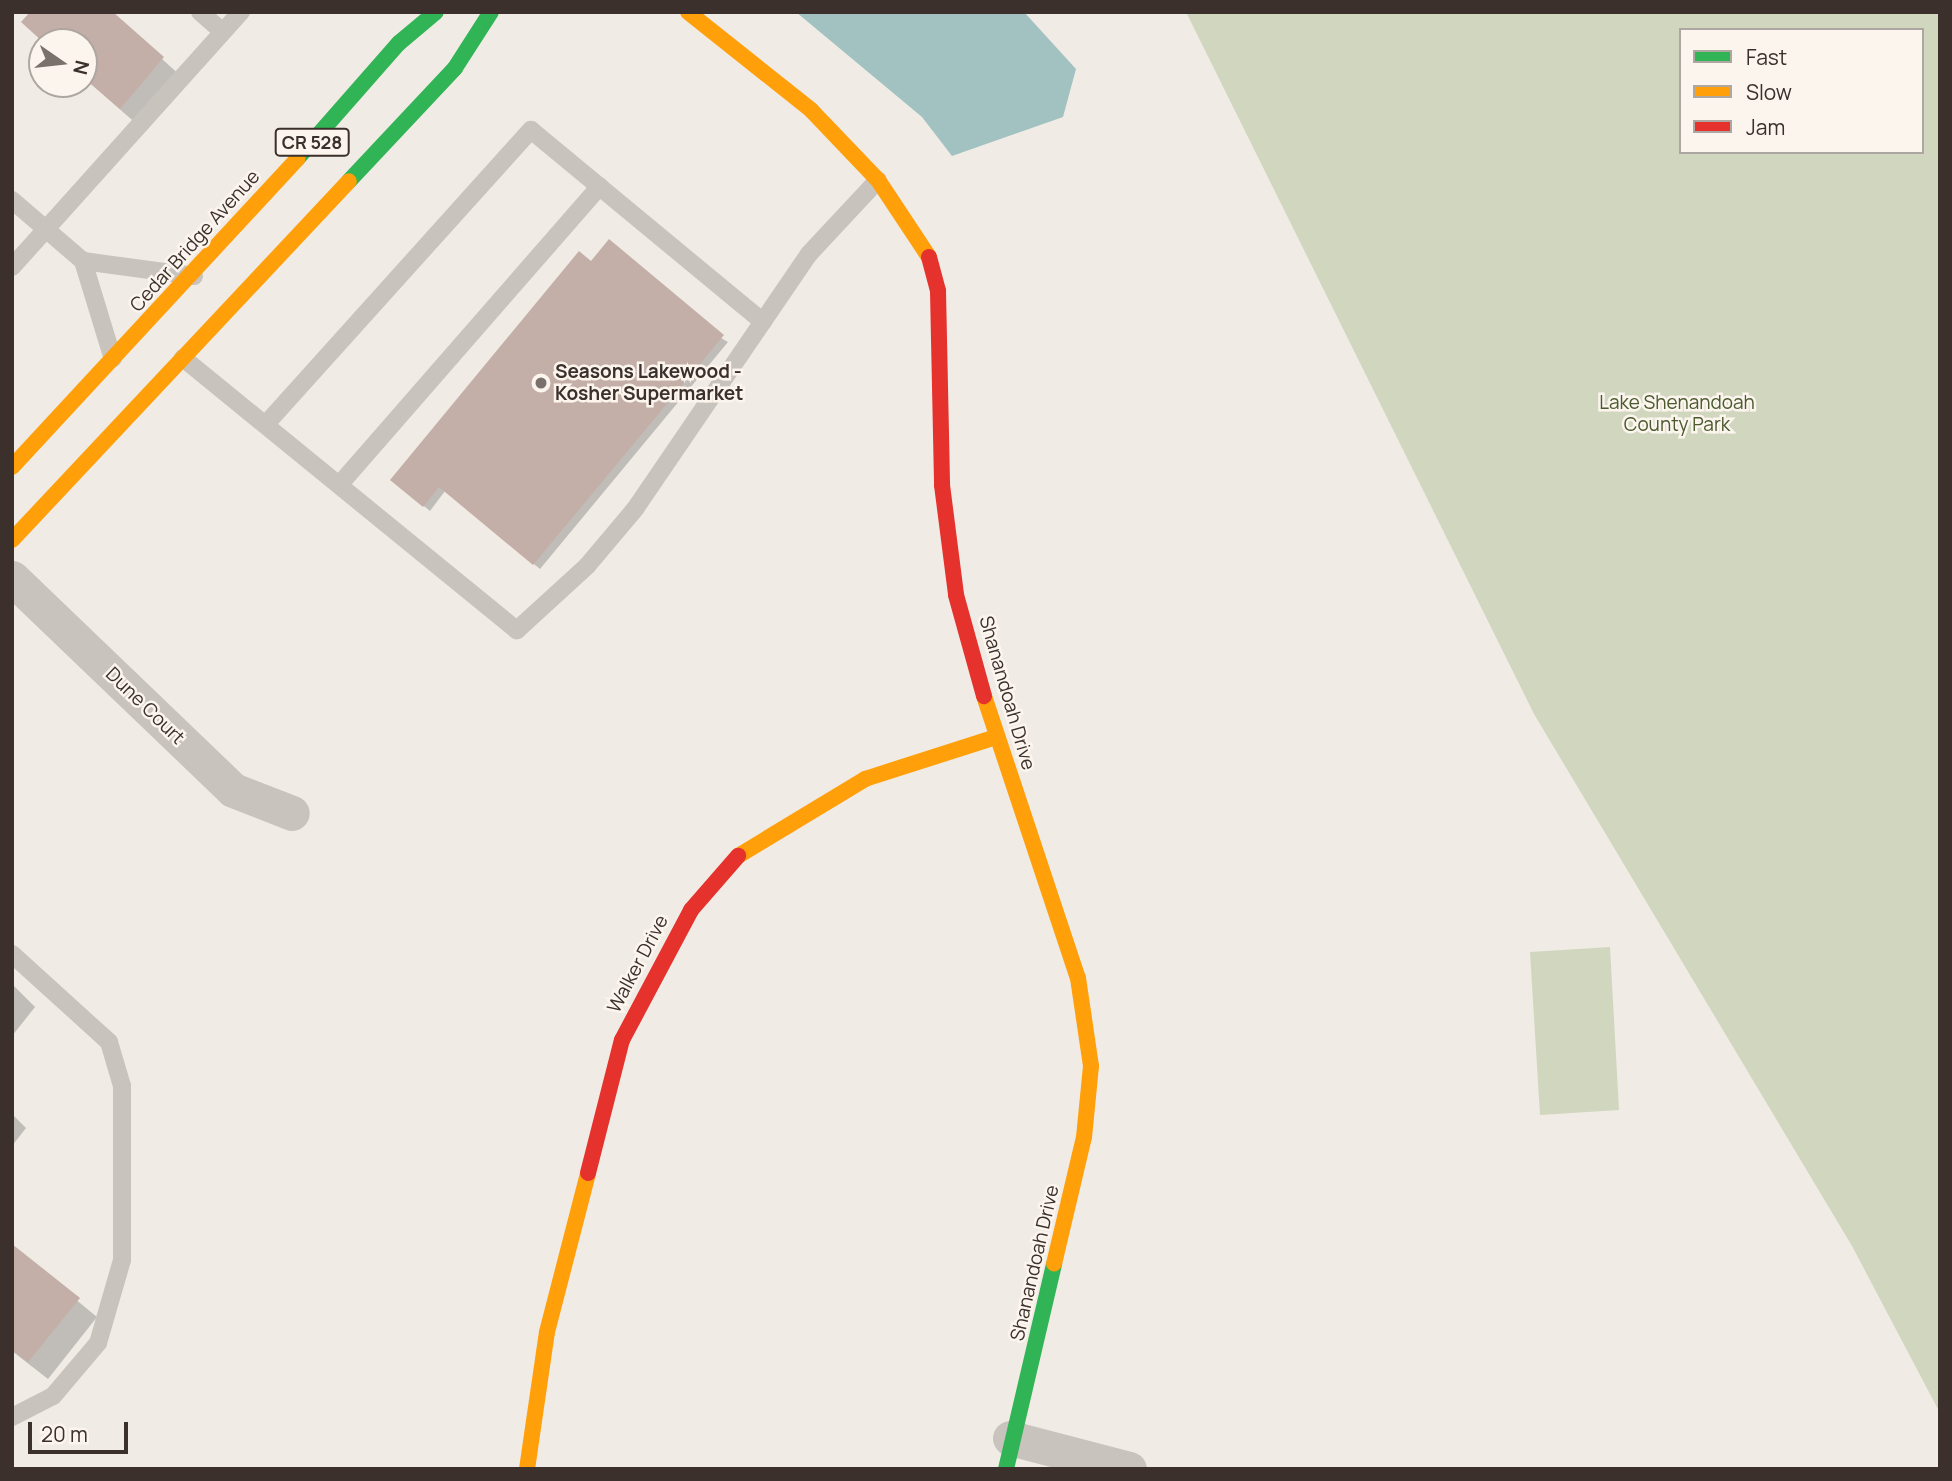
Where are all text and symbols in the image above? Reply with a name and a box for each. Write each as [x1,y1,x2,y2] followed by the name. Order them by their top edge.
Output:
[28,28,98,98] north arrow
[1679,28,1924,154] legend
[1746,43,1787,71] text: Fast
[67,58,96,77] text: N
[1746,78,1792,106] text: Slow
[1746,113,1785,141] text: Jam
[274,127,350,156] road number: CR 528
[125,166,265,316] street label: Cedar Bridge Avenue
[555,361,743,405] place label: Seasons Lakewood - Kosher Supermarket
[533,375,549,391] marker: Seasons Lakewood - Kosher Supermarket
[1599,392,1755,436] park label: Lake Shenandoah County Park
[974,613,1040,773] street label: Shanandoah Drive
[101,663,189,749] street label: Dune Court
[603,911,673,1017] street label: Walker Drive
[1006,1183,1064,1343] street label: Shanandoah Drive
[32,1408,131,1452] scale bar
[41,1420,88,1448] text: 20 m

